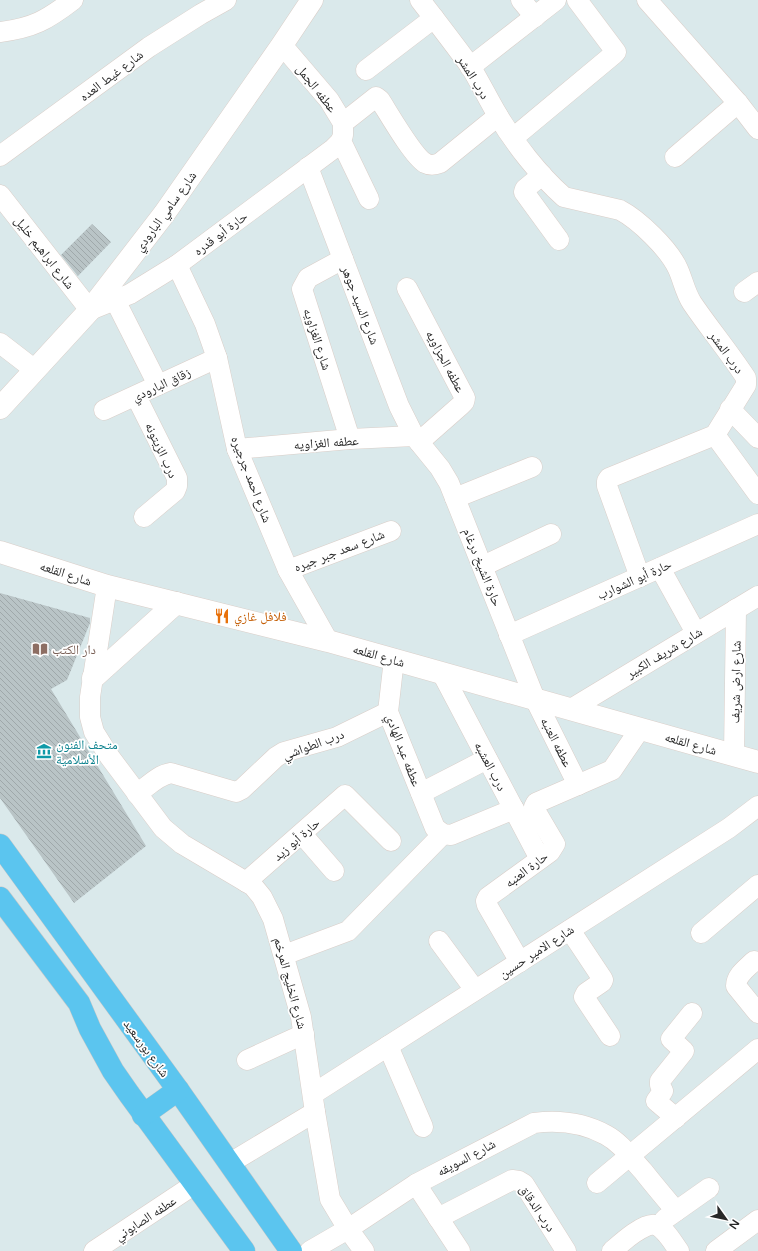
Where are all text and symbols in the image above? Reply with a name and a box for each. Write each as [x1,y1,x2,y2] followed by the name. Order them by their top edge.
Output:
[77,47,147,106] street label: شارع غيط العده
[453,52,493,103] street label: درب المشر
[292,61,340,116] street label: عطفه الجمل
[131,168,202,256] street label: شارع سامي البارودي
[190,208,251,259] street label: حارة أبو قدره
[10,213,78,293] street label: شارع ابراهيم خليل
[336,263,382,347] street label: شارع السيد جوهر
[299,306,335,373] street label: شارع الغزاويه
[705,327,747,377] street label: درب المشر
[422,328,468,396] street label: عطفه الجزاويه
[129,364,194,408] street label: زقاق البارودي
[141,420,181,481] street label: درب الزيتونه
[293,433,359,453] street label: عطفه الغزاويه
[226,434,275,525] street label: شارع احمد جرجيره
[292,526,387,576] street label: شارع سعد جبر جيره
[458,526,505,609] street label: حارة الشيخ درغام
[595,556,674,604] street label: حارة أبو الشوارب
[38,558,94,591] street label: شارع القلعه
[213,607,231,625] restaurant icon: فلافل غازي
[234,609,287,627] place label: فلافل غازي
[623,624,706,683] street label: شارع شريف الكبير
[31,640,49,658] library icon: دار الكتب
[351,641,407,672] street label: شارع القلعه
[727,641,746,724] street label: شارع ارض شريف
[52,642,96,658] place label: دار الكتب
[380,712,424,790] street label: عطفه عبد الهادي
[537,715,576,770] street label: عطفه العنبه
[280,726,347,766] street label: درب الطواشي
[663,729,719,760] street label: شارع القلعه
[56,737,118,768] place label: متحف الفنون الأسلامية
[471,739,510,794] street label: درب العشبه
[35,742,53,760] museum icon: متحف الفنون الأسلامية
[270,815,323,865] street label: حارة أبو زيد
[502,848,551,891] street label: حارة العنبه
[496,922,578,983] street label: شارع الامير حسين
[269,936,310,1031] street label: شارع الخليج المرخم
[119,1017,173,1081] street label: شارع بورسعيد
[434,1136,499,1181] street label: شارع السويقه
[516,1182,559,1235] street label: درب الدقاق
[112,1193,181,1247] street label: عطفه الصابوني
[706,1199,746,1239] north arrow
[726,1217,742,1231] text: N

